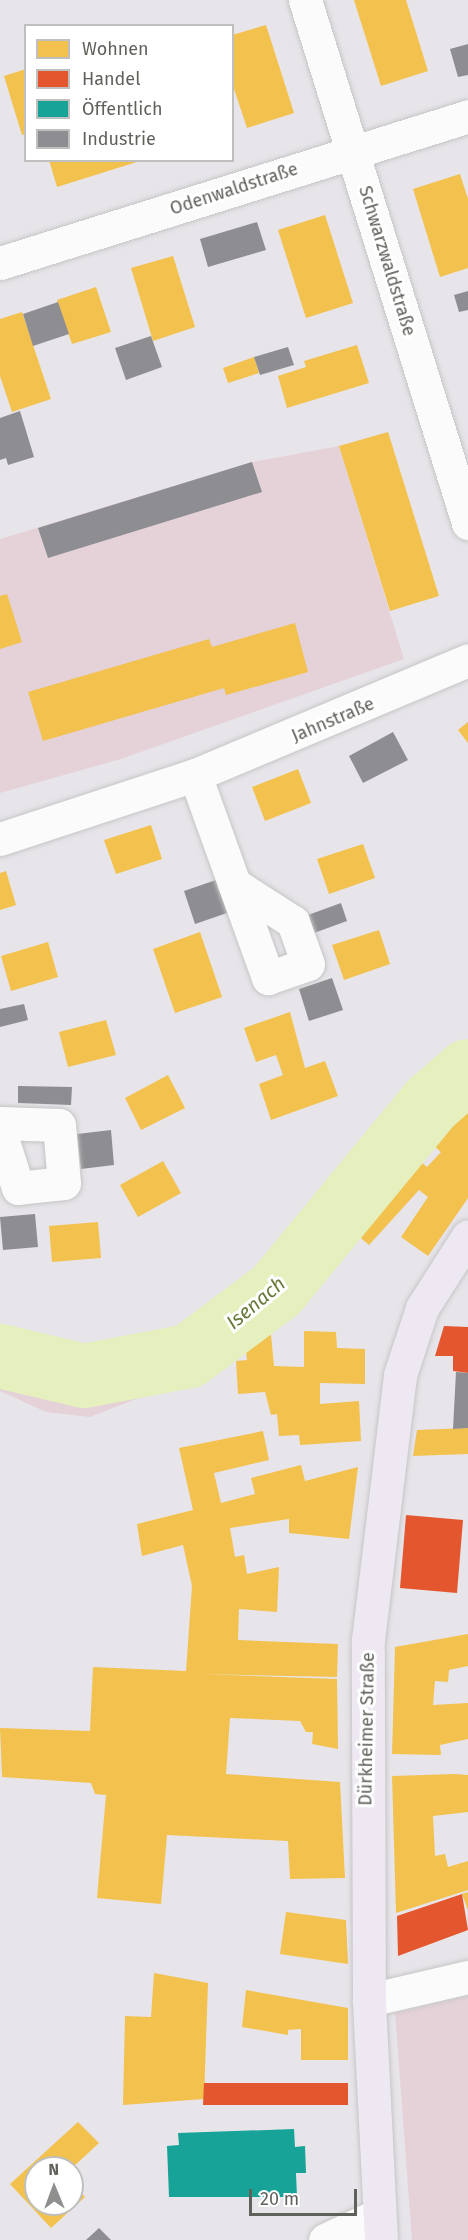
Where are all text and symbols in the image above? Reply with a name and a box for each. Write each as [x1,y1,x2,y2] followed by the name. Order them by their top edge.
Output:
[24,24,234,162] legend
[82,38,149,60] text: Wohnen
[82,68,140,90] text: Handel
[82,98,163,120] text: Öffentlich
[82,128,156,150] text: Industrie
[167,158,301,220] street label: Odenwaldstraße
[354,183,420,339] street label: Schwarzwaldstraße
[288,693,378,747] street label: Jahnstraße
[222,1271,290,1335] water label: Isenach
[355,1652,379,1806] street label: Dürkheimer Straße
[24,2156,84,2216] north arrow
[48,2160,59,2179] text: N
[252,2177,360,2215] scale bar
[260,2188,299,2210] text: 20 m

